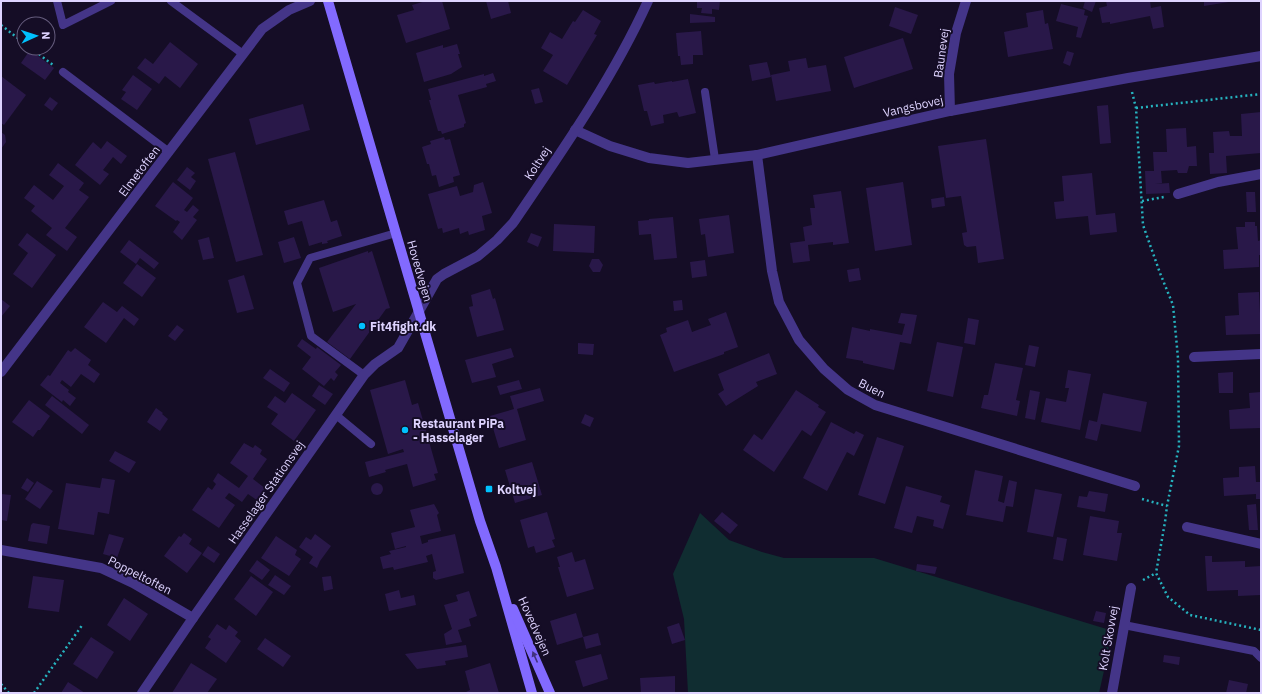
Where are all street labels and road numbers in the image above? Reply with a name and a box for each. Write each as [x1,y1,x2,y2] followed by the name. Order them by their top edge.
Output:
[930,27,952,79] street label: Baunevej
[881,92,945,120] street label: Vangsbovej
[115,143,163,199] street label: Elmetoften
[521,143,553,183] street label: Koltvej
[404,239,436,303] street label: Hovedvejen
[856,375,888,401] street label: Buen
[225,438,307,546] street label: Hasselager Stationsvej
[106,552,174,598] street label: Poppeltoften
[515,594,555,658] street label: Hovedvejen
[1095,605,1121,671] street label: Kolt Skovvej

